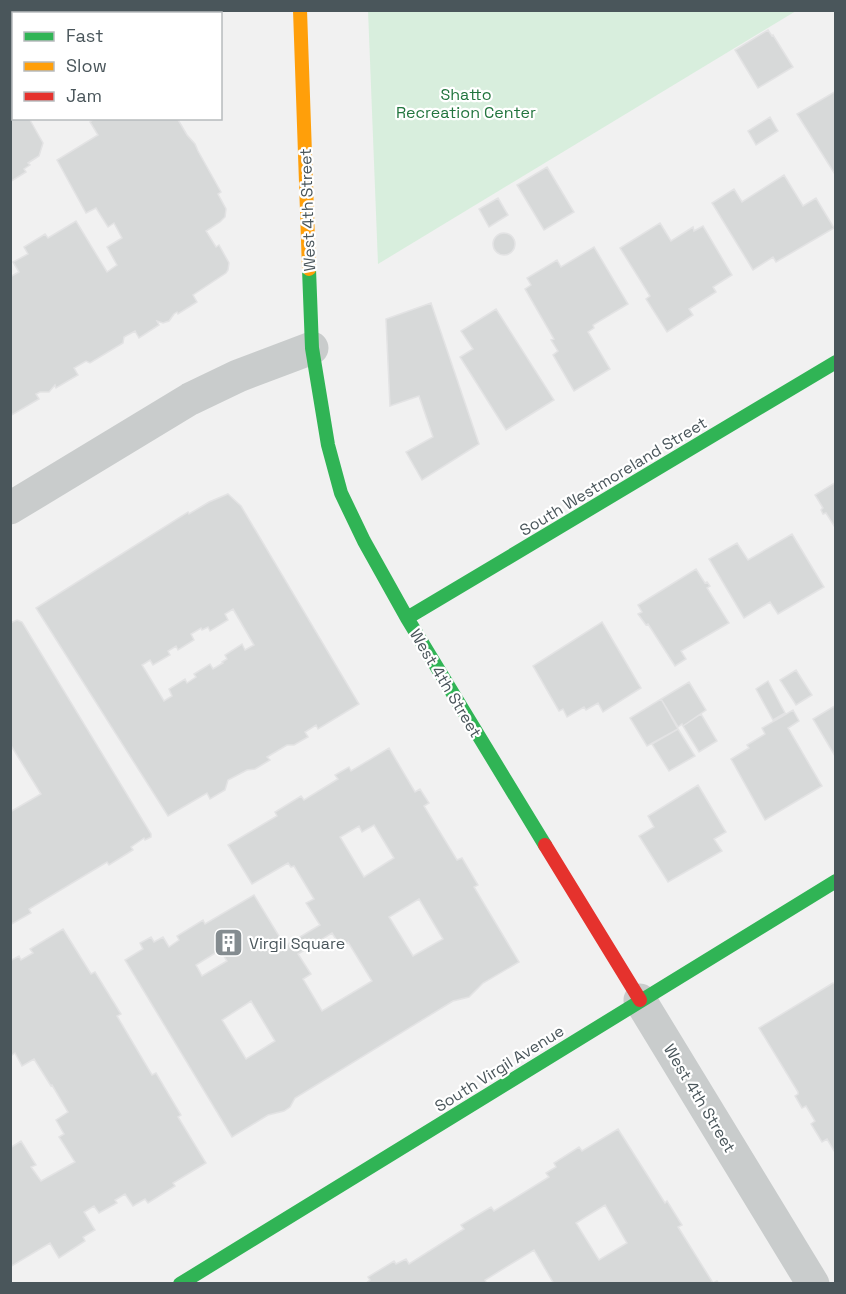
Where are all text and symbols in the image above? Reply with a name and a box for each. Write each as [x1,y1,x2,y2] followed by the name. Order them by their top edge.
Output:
[12,12,222,120] legend
[66,24,103,47] text: Fast
[66,54,107,77] text: Slow
[66,84,102,107] text: Jam
[396,84,536,123] park label: Shatto Recreation Center
[295,148,320,272] street label: West 4th Street
[516,412,711,541] street label: South Westmoreland Street
[405,625,486,741] street label: West 4th Street
[212,927,244,959] building icon: Virgil Square
[249,933,345,954] place label: Virgil Square
[431,1020,568,1117] street label: South Virgil Avenue
[659,1040,740,1156] street label: West 4th Street

